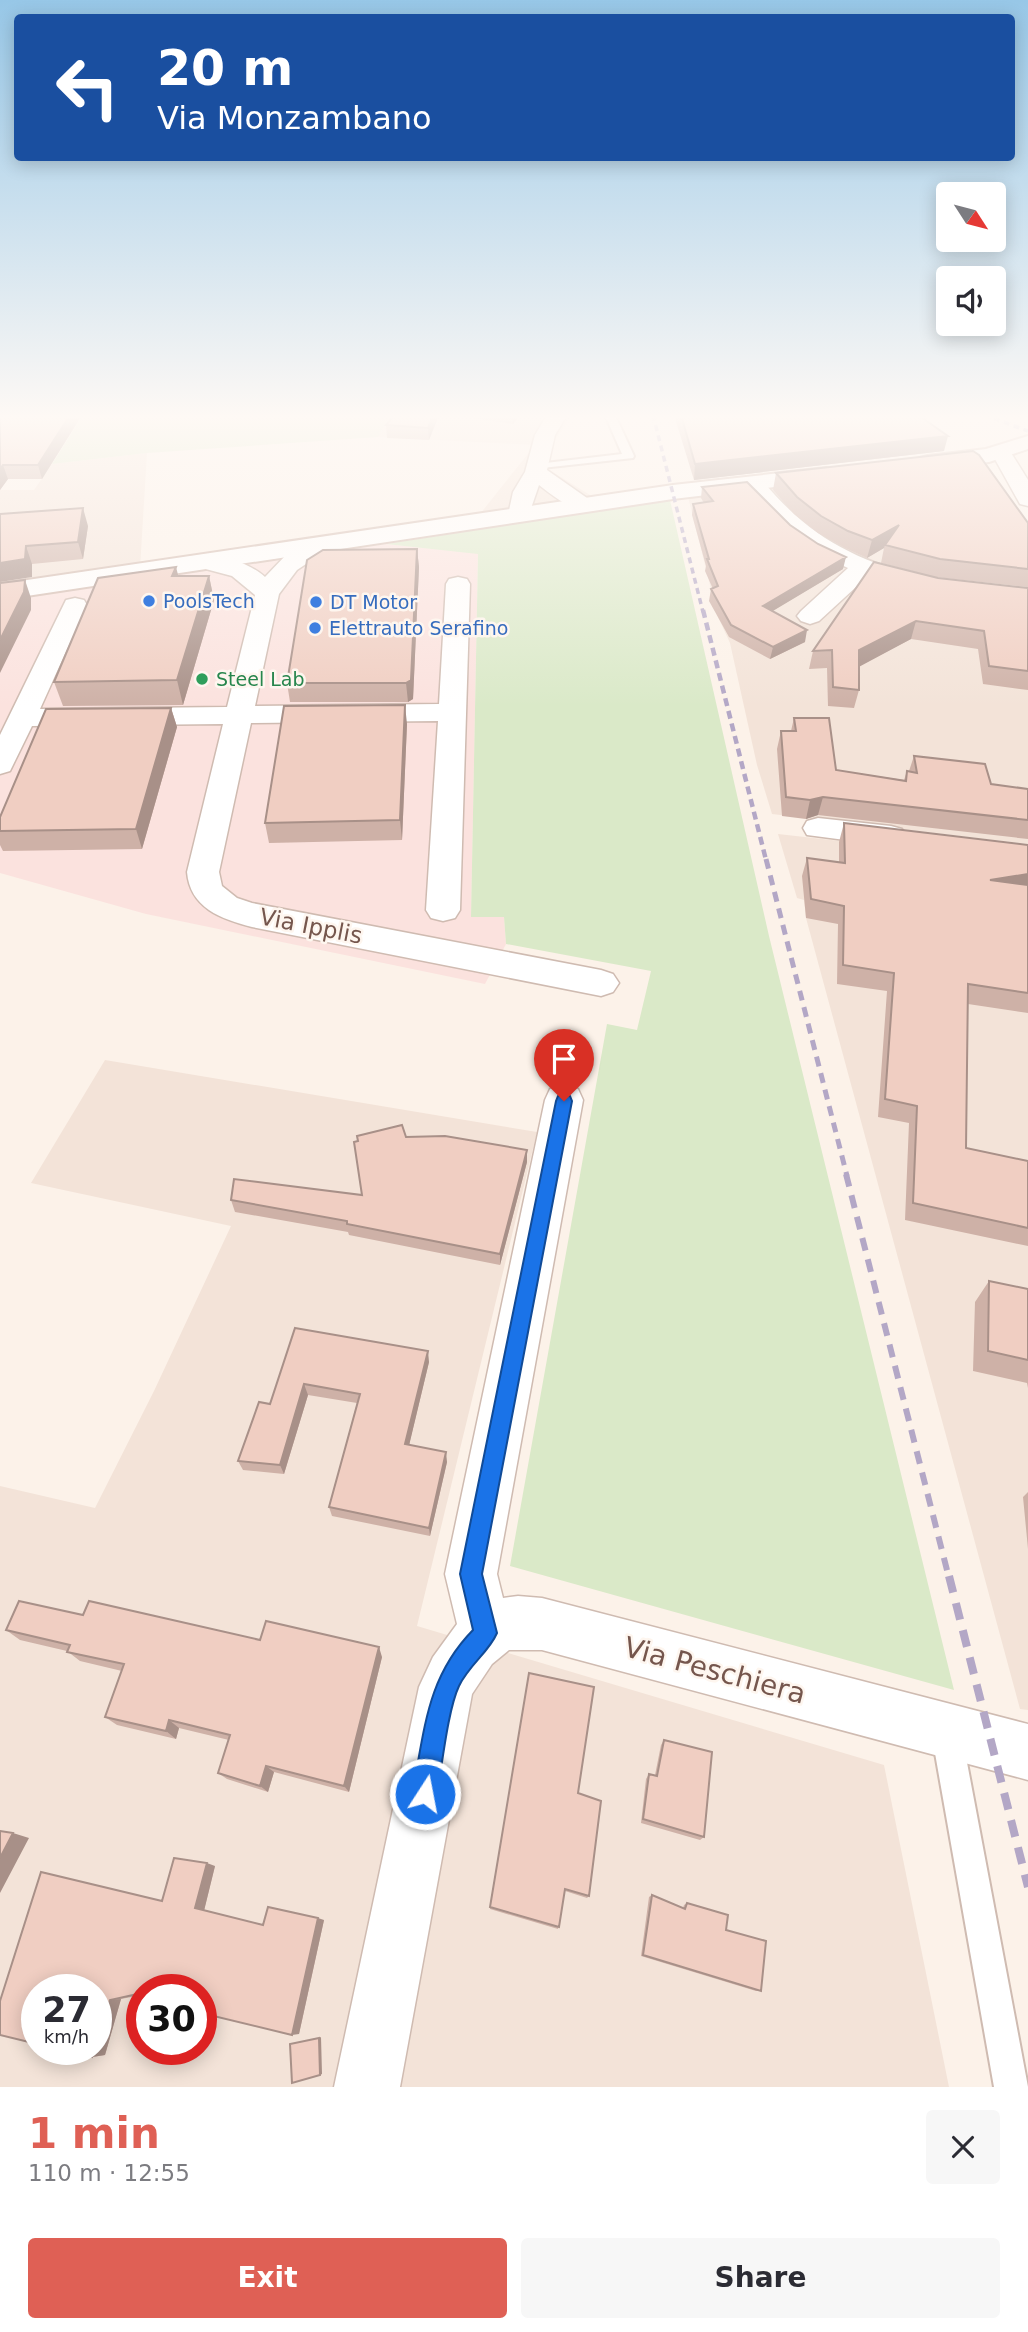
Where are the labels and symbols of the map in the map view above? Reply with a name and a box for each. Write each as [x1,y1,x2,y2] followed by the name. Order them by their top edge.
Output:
[936,182,1006,252] north arrow
[163,590,255,612] place label: PoolsTech
[330,591,417,613] place label: DT Motor
[141,593,157,609] marker: PoolsTech
[308,594,324,610] marker: DT Motor
[329,617,508,639] place label: Elettrauto Serafino
[307,620,323,636] marker: Elettrauto Serafino
[216,668,305,690] place label: Steel Lab
[194,671,210,687] marker: Steel Lab
[258,903,364,949] street label: Via Ipplis
[534,1029,594,1101] pin
[620,1630,809,1711] street label: Via Peschiera
[388,1757,462,1831] position arrow
[126,1974,217,2065] speed limit sign: 30

